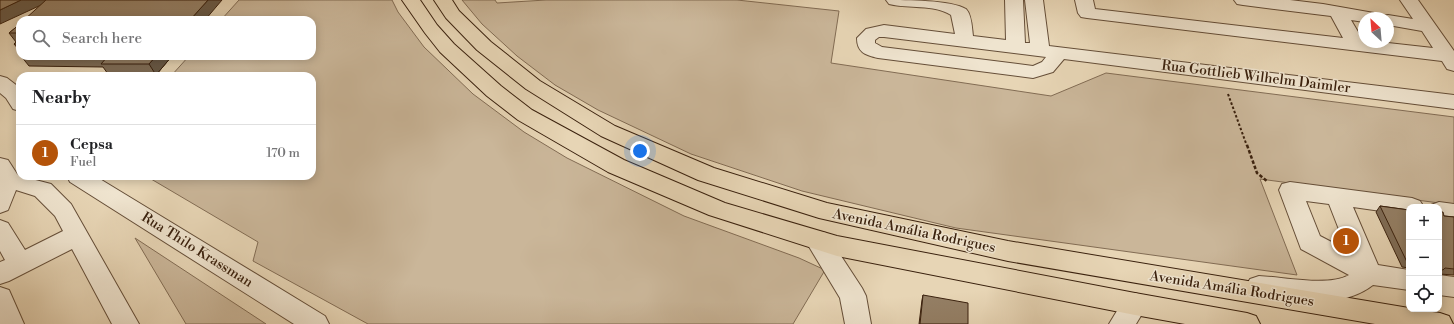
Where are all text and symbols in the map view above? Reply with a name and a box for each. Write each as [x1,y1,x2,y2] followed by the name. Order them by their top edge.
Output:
[1358,12,1394,48] north arrow
[16,16,316,60] search box
[30,27,52,49] icon: search
[62,29,142,48] text: Search here
[1160,56,1352,98] street label: Rua Gottlieb Wilhelm Daimler
[32,87,91,109] text: Nearby
[70,135,113,154] text: Cepsa
[630,141,650,161] your location
[42,145,48,161] text: 1
[266,145,300,161] text: 170 m
[70,154,96,170] text: Fuel
[1406,204,1442,312] map controls
[1406,204,1442,240] button: +
[830,205,997,257] street label: Avenida Amália Rodrigues
[138,208,257,292] street label: Rua Thilo Krassman
[1333,226,1359,256] pin: 1
[1406,240,1442,276] button: −
[1148,267,1315,311] street label: Avenida Amália Rodrigues
[1406,276,1442,312] button: locate

